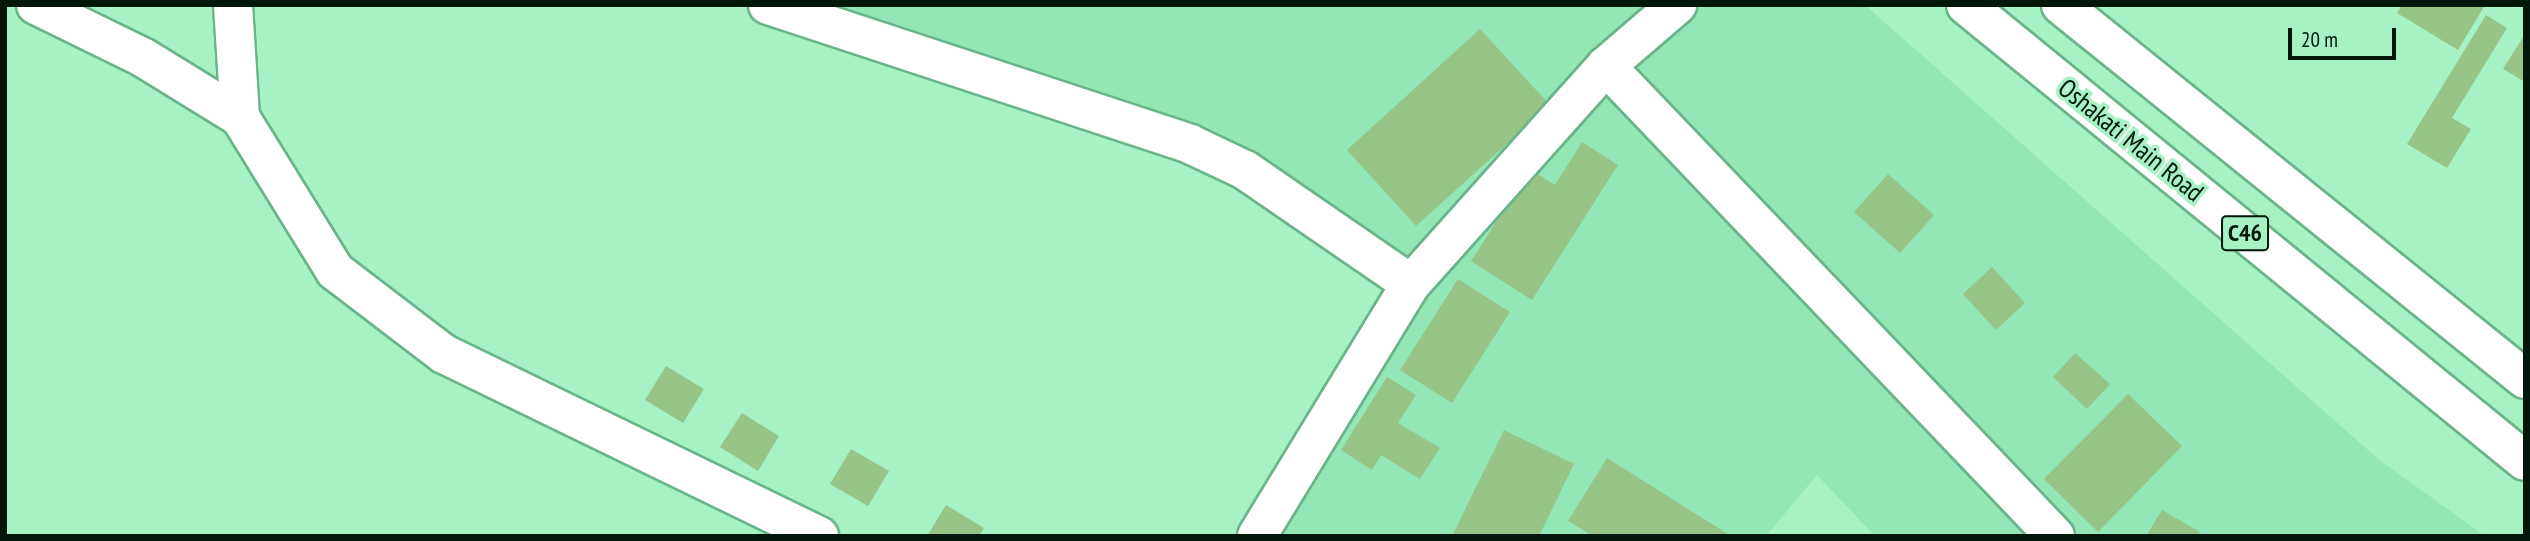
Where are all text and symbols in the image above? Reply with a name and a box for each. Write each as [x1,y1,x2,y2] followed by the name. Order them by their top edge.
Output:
[2292,14,2400,58] scale bar
[2301,26,2338,53] text: 20 m
[2052,72,2210,208] street label: Oshakati Main Road
[2220,212,2270,254] road number: C46

